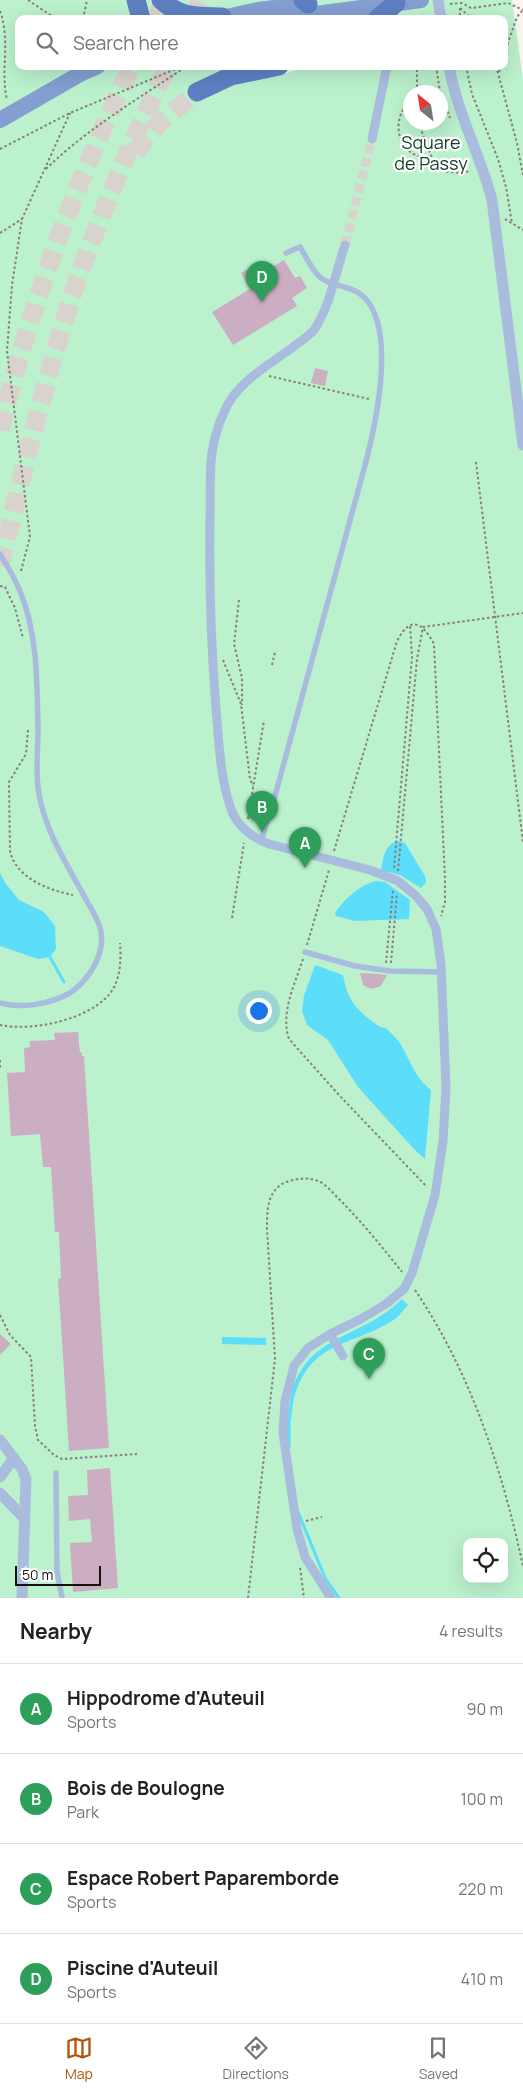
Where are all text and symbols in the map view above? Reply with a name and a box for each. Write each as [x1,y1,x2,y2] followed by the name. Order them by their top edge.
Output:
[15,15,508,70] search box
[33,29,61,57] icon: search
[73,30,179,56] text: Search here
[403,85,448,130] north arrow
[394,130,468,175] park label: Square de Passy
[246,261,278,302] pin: D
[246,791,278,832] pin: B
[289,827,321,868] pin: A
[246,998,272,1024] your location
[353,1338,385,1379] pin: C
[463,1538,508,1583] map controls
[463,1538,508,1583] button: locate
[15,1563,101,1586] scale bar
[22,1565,53,1584] text: 50 m
[20,1617,92,1645] text: Nearby
[439,1620,503,1642] text: 4 results
[67,1685,265,1711] text: Hippodrome d'Auteuil
[31,1698,41,1720] text: A
[467,1698,503,1720] text: 90 m
[67,1711,116,1733] text: Sports
[67,1775,225,1801] text: Bois de Boulogne
[31,1788,41,1810] text: B
[460,1788,503,1810] text: 100 m
[67,1801,99,1823] text: Park
[67,1865,339,1891] text: Espace Robert Paparemborde
[30,1878,42,1900] text: C
[458,1878,503,1900] text: 220 m
[67,1891,116,1913] text: Sports
[67,1955,218,1981] text: Piscine d'Auteuil
[30,1968,42,1990] text: D
[461,1968,503,1990] text: 410 m
[67,1981,116,2003] text: Sports
[65,2034,93,2083] tab: Map
[223,2034,289,2083] tab: Directions
[419,2034,458,2083] tab: Saved

